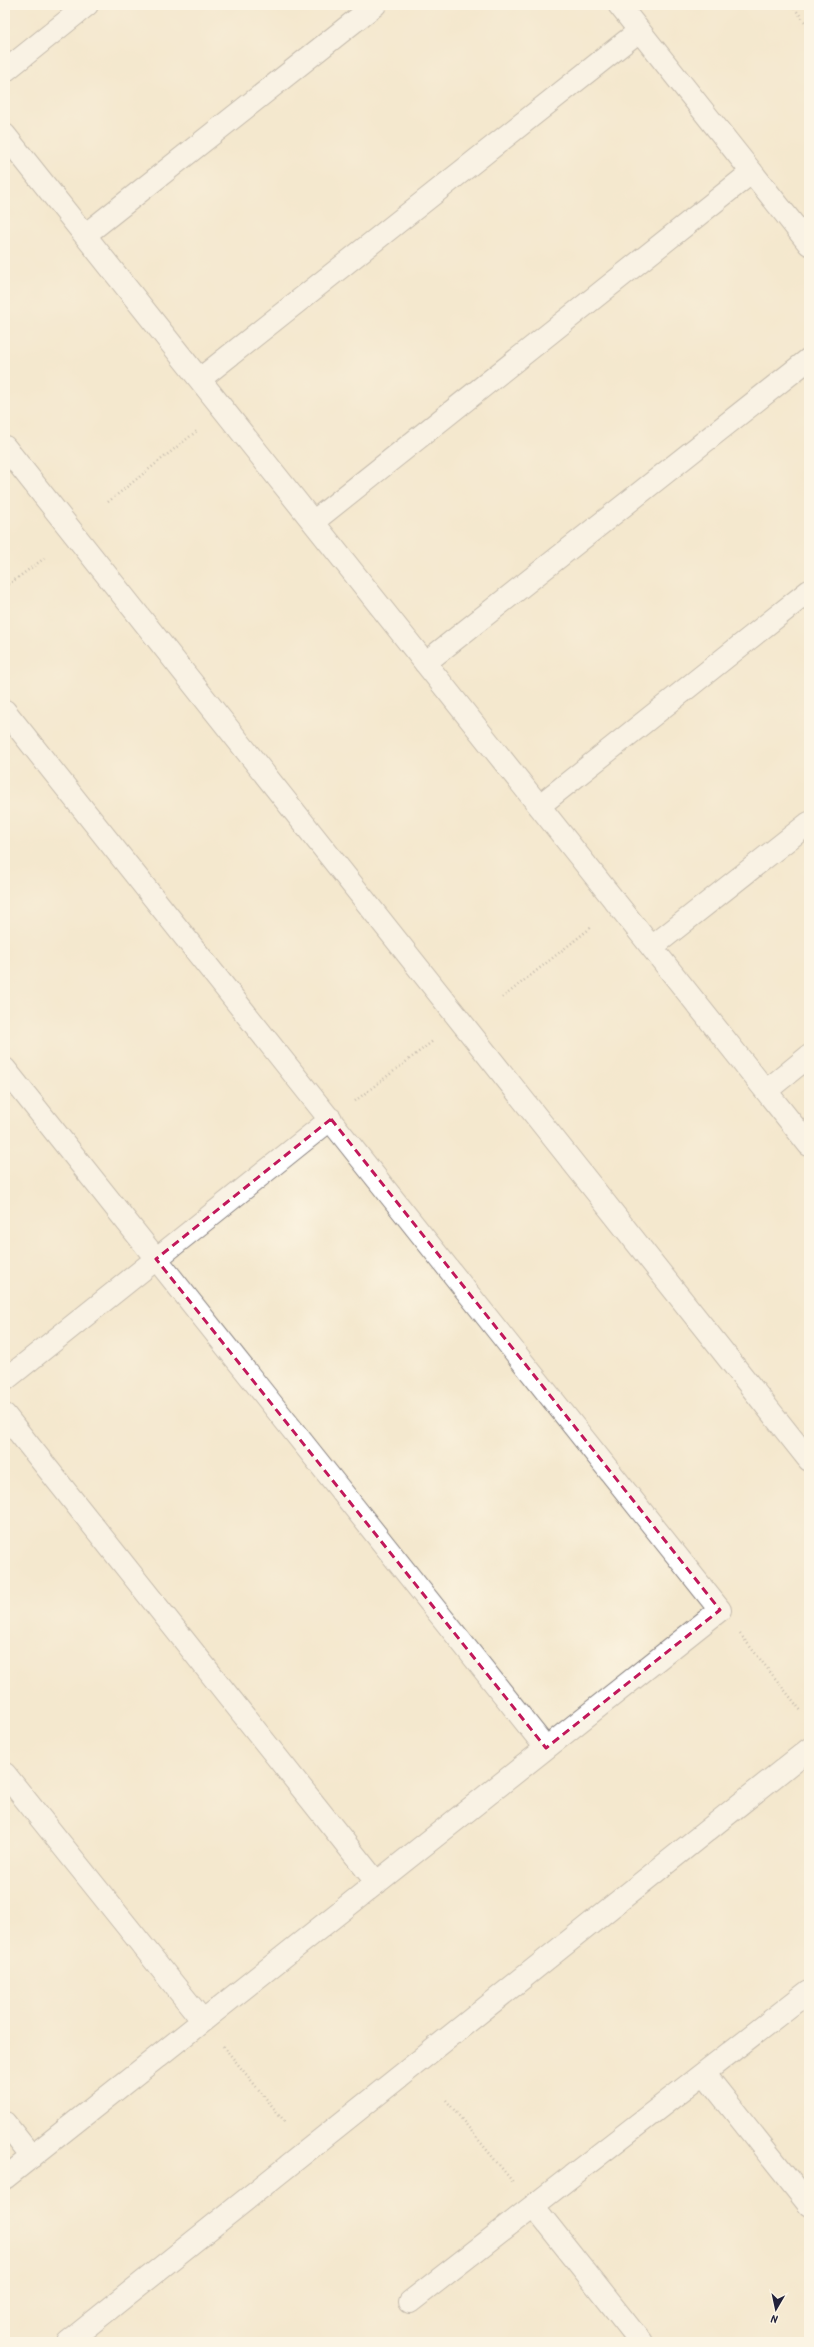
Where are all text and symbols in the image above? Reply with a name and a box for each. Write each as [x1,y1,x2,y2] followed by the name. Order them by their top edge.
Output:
[756,2289,796,2329] north arrow
[770,2308,779,2327] text: N

